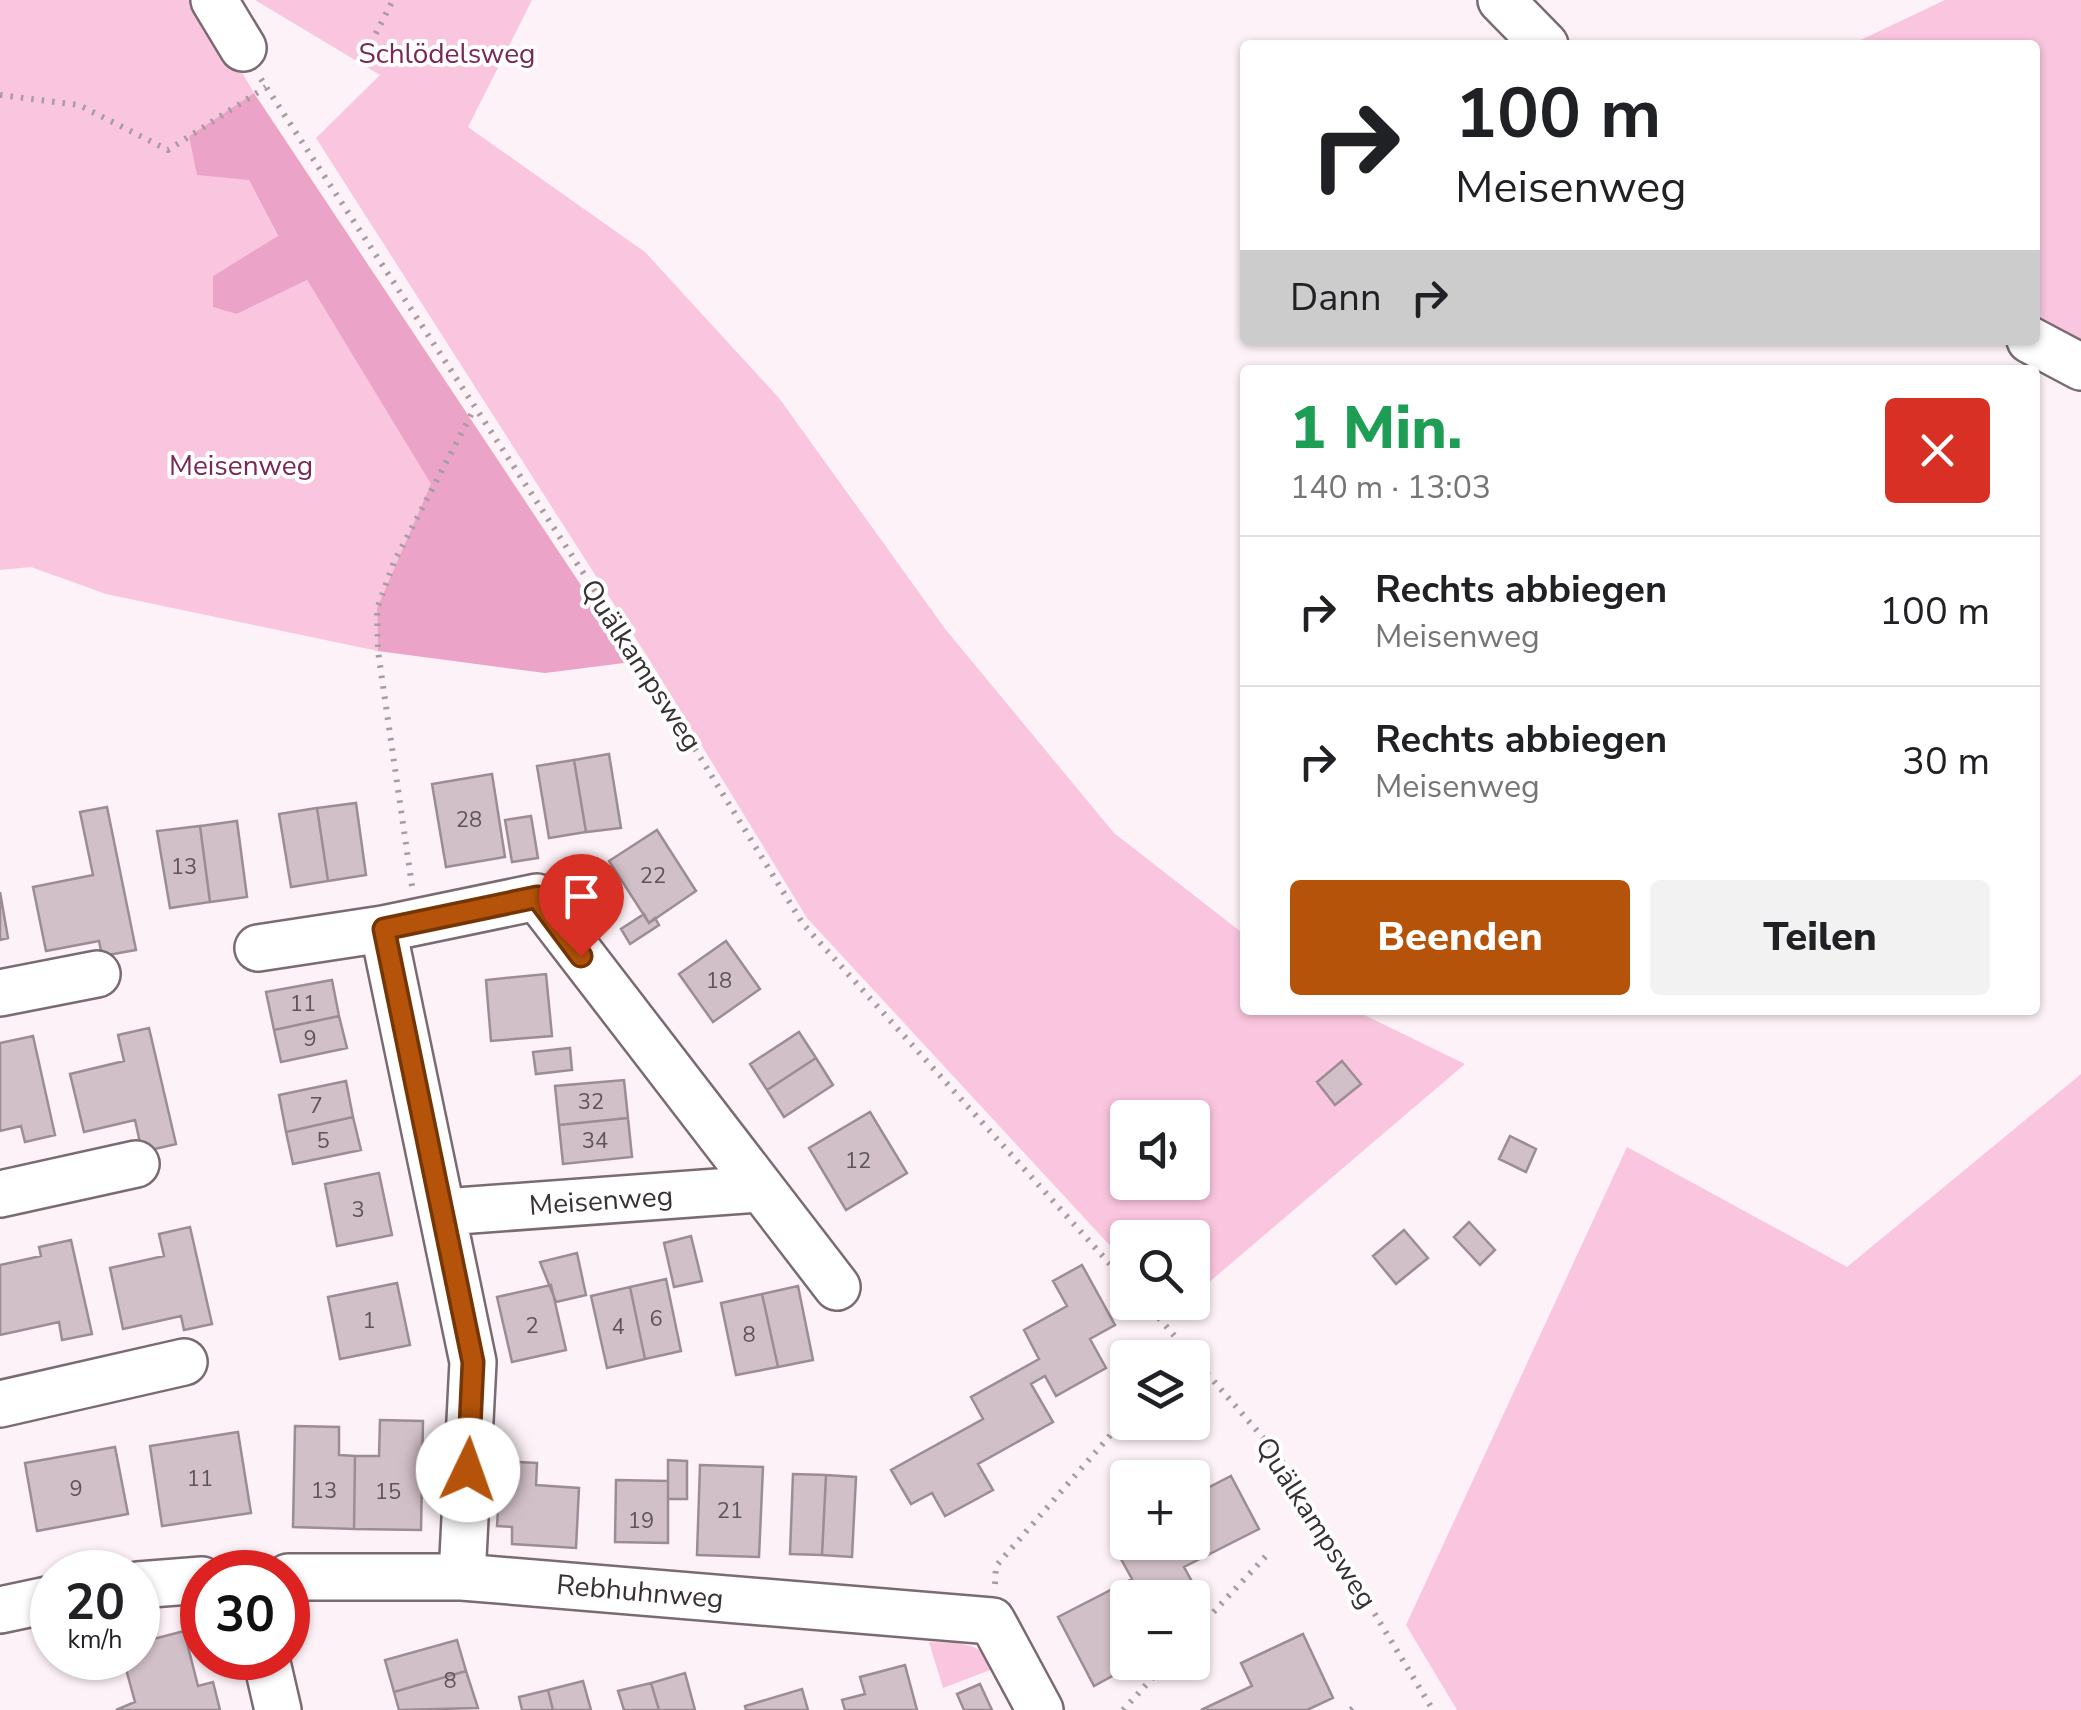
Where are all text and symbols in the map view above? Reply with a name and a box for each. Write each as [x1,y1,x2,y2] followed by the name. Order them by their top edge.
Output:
[358,35,536,73] park label: Schlödelsweg
[1455,66,1661,162] text: 100 m
[1290,80,1420,210] icon: right
[1455,157,1687,218] text: Meisenweg
[1402,270,1457,325] icon: right
[1290,272,1382,323] text: Dann
[1290,387,1463,469] text: 1 Min.
[1885,398,1990,503] button: close
[169,447,313,485] park label: Meisenweg
[1290,466,1491,509] text: 140 m · 13:03
[1375,564,1667,615] text: Rechts abbiegen
[571,572,711,758] street label: Quälkampsweg
[1290,584,1345,639] icon: right
[1879,586,1990,637] text: 100 m
[1375,615,1540,658] text: Meisenweg
[1375,714,1667,765] text: Rechts abbiegen
[1290,734,1345,789] icon: right
[1902,736,1990,787] text: 30 m
[1375,765,1540,808] text: Meisenweg
[456,805,482,835] house number: 28
[171,852,197,882] house number: 13
[539,854,624,957] pin
[640,861,666,891] house number: 22
[554,869,609,924] icon: arrive
[1290,880,1630,995] button: Beenden
[1650,880,1990,995] button: Teilen
[706,966,732,996] house number: 18
[290,989,316,1019] house number: 11
[303,1024,317,1054] house number: 9
[578,1087,604,1117] house number: 32
[309,1091,323,1121] house number: 7
[1110,1100,1210,1680] map controls
[1110,1100,1210,1200] button: sound
[316,1126,330,1156] house number: 5
[582,1126,608,1156] house number: 34
[845,1146,871,1176] house number: 12
[528,1177,674,1225] street label: Meisenweg
[351,1195,365,1225] house number: 3
[1110,1220,1210,1320] button: search
[649,1304,663,1334] house number: 6
[362,1306,376,1336] house number: 1
[525,1311,539,1341] house number: 2
[611,1312,625,1342] house number: 4
[742,1320,756,1350] house number: 8
[1110,1340,1210,1440] button: layers
[416,1418,520,1522] position arrow
[1246,1430,1386,1616] street label: Quälkampsweg
[1110,1460,1210,1560] button: +
[187,1464,213,1494] house number: 11
[69,1474,83,1504] house number: 9
[311,1476,337,1506] house number: 13
[375,1477,401,1507] house number: 15
[717,1496,743,1526] house number: 21
[628,1506,654,1536] house number: 19
[180,1550,310,1680] speed limit sign: 30
[555,1566,725,1618] street label: Rebhuhnweg
[65,1568,125,1637] text: 20
[1110,1580,1210,1680] button: −
[67,1623,123,1657] text: km/h
[443,1666,457,1696] house number: 8

